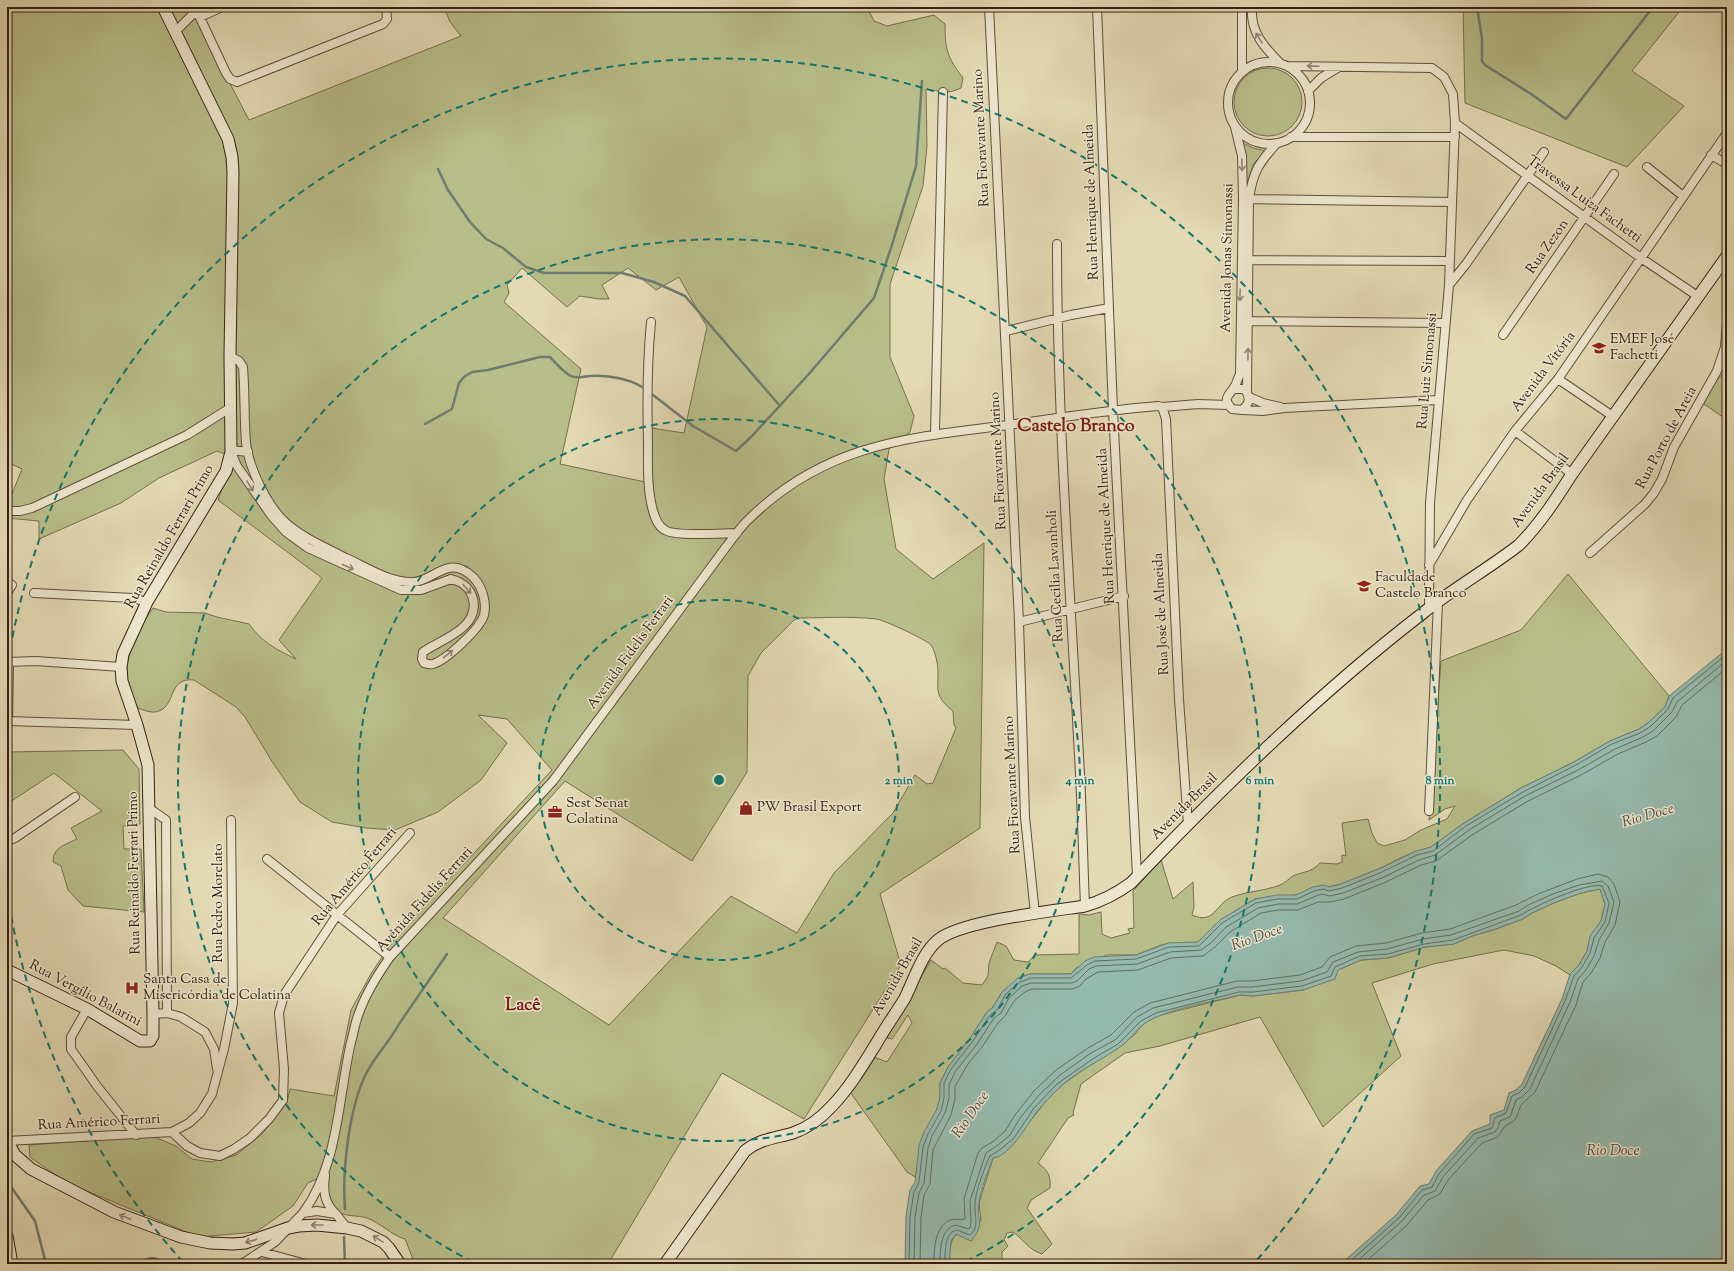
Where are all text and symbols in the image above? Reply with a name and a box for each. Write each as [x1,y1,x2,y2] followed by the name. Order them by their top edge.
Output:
[1255,33,1263,44] one-way arrow
[1307,62,1320,69] one-way arrow
[968,68,996,207] street label: Rua Fioravante Marino
[1079,123,1105,280] street label: Rua Henrique de Almeida
[1523,152,1645,248] street label: Travessa Luiza Fachetti
[1238,158,1246,171] one-way arrow
[1217,183,1239,333] street label: Avenida Jonas Simonassi
[1522,216,1574,278] street label: Rua Zezon
[1237,288,1244,301] one-way arrow
[1413,312,1443,430] street label: Rua Luiz Simonassi
[1507,327,1581,416] street label: Avenida Vitória
[1610,330,1674,366] place label: EMEF José Fachetti
[1591,340,1607,356] school or university icon: EMEF José Fachetti
[1244,348,1252,361] one-way arrow
[1632,383,1703,493] street label: Rua Porto de Areia
[985,391,1013,530] street label: Rua Fioravante Marino
[1017,414,1135,440] district label: Castelo Branco
[1093,447,1121,604] street label: Rua Henrique de Almeida
[1507,450,1575,532] street label: Avenida Brasil
[121,461,220,613] street label: Rua Reinaldo Ferrari Primo
[247,480,255,492] one-way arrow
[1043,509,1069,643] street label: Rua Cecilia Lavanholi
[1149,552,1175,676] street label: Rua José de Almeida
[341,564,353,571] one-way arrow
[1375,568,1467,604] place label: Faculdade Castelo Branco
[1356,578,1372,594] school or university icon: Faculdade Castelo Branco
[462,584,471,594] one-way arrow
[583,592,679,714] street label: Avenida Fidelis Ferrari
[442,650,453,658] one-way arrow
[999,715,1027,854] street label: Rua Fioravante Marino
[1147,769,1223,845] street label: Avenida Brasil
[885,772,914,790] text: 2 min
[1064,772,1095,790] text: 4 min
[1246,772,1275,790] text: 6 min
[1426,772,1455,790] text: 8 min
[712,773,726,787] centre of rings
[124,791,146,955] street label: Rua Reinaldo Ferrari Primo
[566,794,629,830] place label: Sest Senat Colatina
[757,798,862,818] place label: PW Brasil Export
[1620,799,1676,833] water label: Rio Doce
[738,800,754,816] shop icon: PW Brasil Export
[547,804,563,820] office icon: Sest Senat Colatina
[308,824,402,930] street label: Rua Américo Ferrari
[209,843,229,963] street label: Rua Pedro Morelato
[372,843,478,957] street label: Avenida Fidelis Ferrari
[1228,919,1286,957] water label: Rio Doce
[867,934,929,1020] street label: Avenida Brasil
[25,956,145,1032] street label: Rua Vergílio Balarini
[143,970,292,1006] place label: Santa Casa de Misericórdia de Colatina
[124,980,140,996] hospital icon: Santa Casa de Misericórdia de Colatina
[505,993,541,1019] district label: Lacê
[947,1087,995,1143] water label: Rio Doce
[37,1110,161,1136] street label: Rua Américo Ferrari
[1586,1141,1640,1162] water label: Rio Doce
[120,1212,132,1220] one-way arrow
[311,1221,324,1229] one-way arrow
[372,1235,384,1243] one-way arrow
[245,1238,258,1245] one-way arrow

